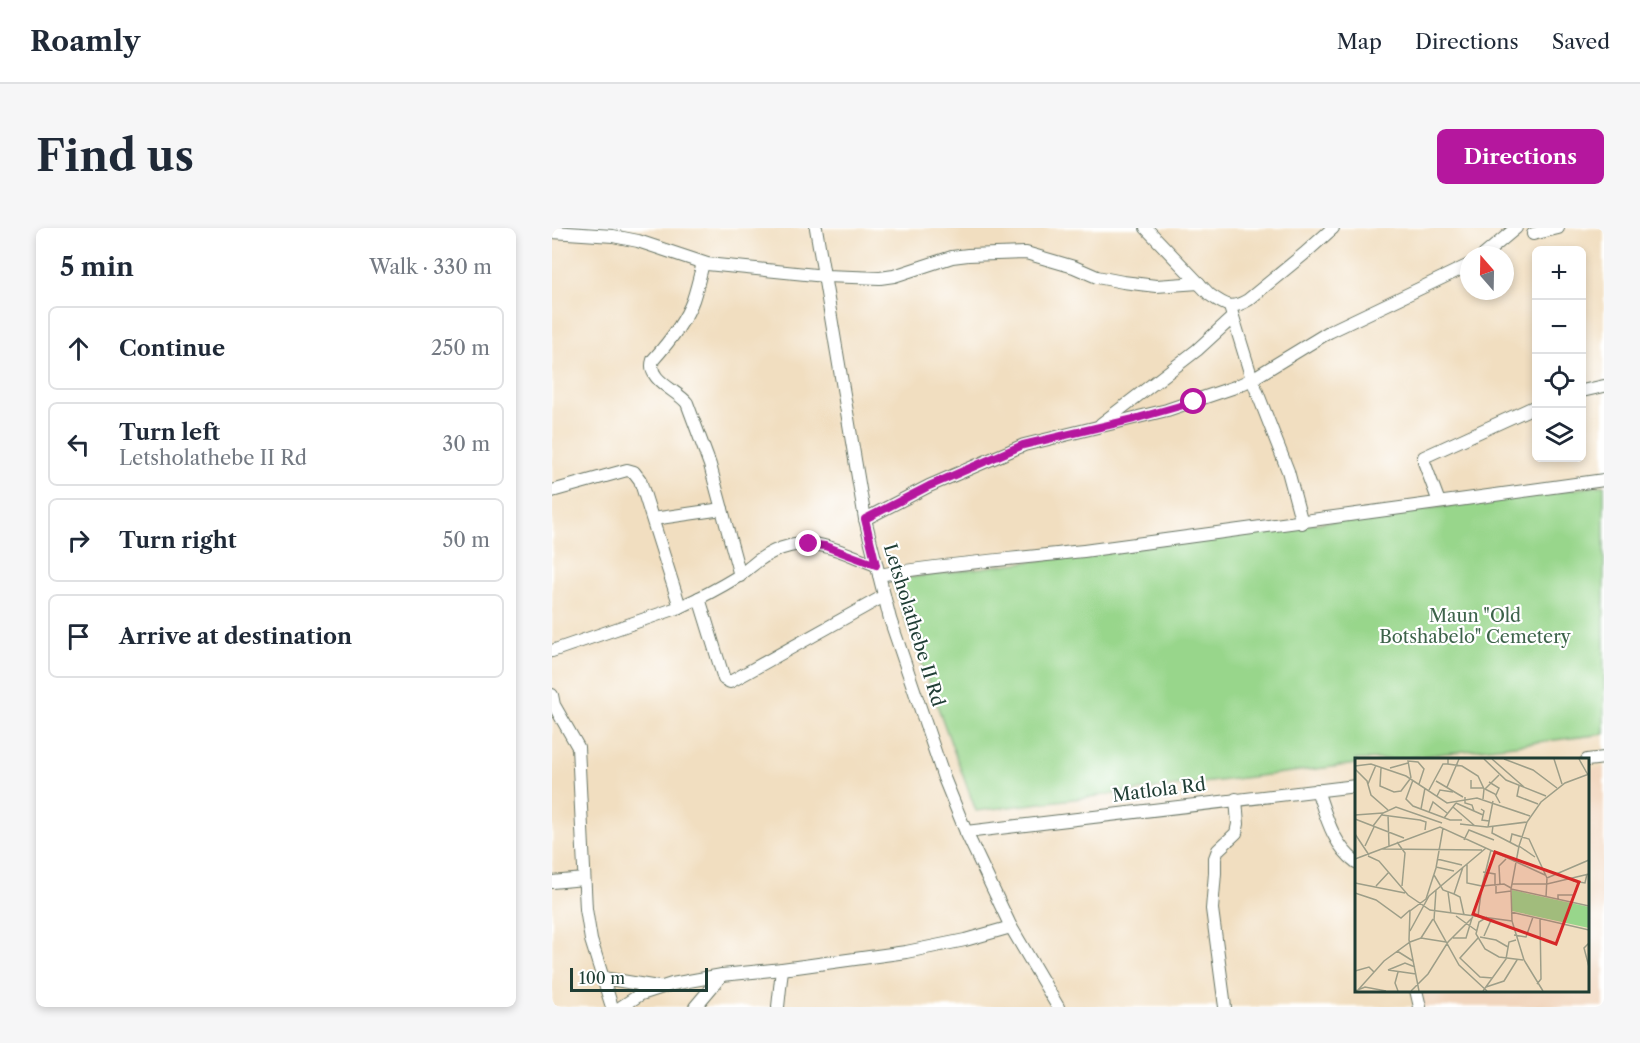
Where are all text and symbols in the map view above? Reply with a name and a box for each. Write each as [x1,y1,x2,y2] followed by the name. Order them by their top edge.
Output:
[30,24,140,58] text: Roamly
[1337,29,1382,54] text: Map
[1415,29,1519,54] text: Directions
[1552,29,1610,54] text: Saved
[1437,129,1604,184] button: Directions
[36,130,194,182] text: Find us
[1460,246,1514,300] north arrow
[1532,246,1586,462] map controls
[1532,246,1586,300] button: +
[60,251,134,283] text: 5 min
[369,255,492,279] text: Walk · 330 m
[1532,300,1586,354] button: −
[62,332,95,365] icon: ahead
[119,335,225,362] text: Continue
[431,336,490,360] text: 250 m
[1532,354,1586,408] button: locate
[1180,388,1206,414] route start
[1532,408,1586,462] button: layers
[119,419,220,446] text: Turn left
[62,428,95,461] icon: left
[442,432,490,456] text: 30 m
[119,446,307,470] text: Letsholathebe II Rd
[62,524,95,557] icon: right
[119,527,237,554] text: Turn right
[443,528,490,552] text: 50 m
[795,530,821,556] route end
[879,541,949,709] street label: Letsholathebe II Rd
[1379,605,1572,648] park label: Maun "Old Botshabelo" Cemetery
[62,620,95,653] icon: arrive
[119,623,352,650] text: Arrive at destination
[1355,758,1589,992] inset map
[1111,773,1207,807] street label: Matlola Rd
[570,965,708,992] scale bar
[579,968,625,988] text: 100 m

